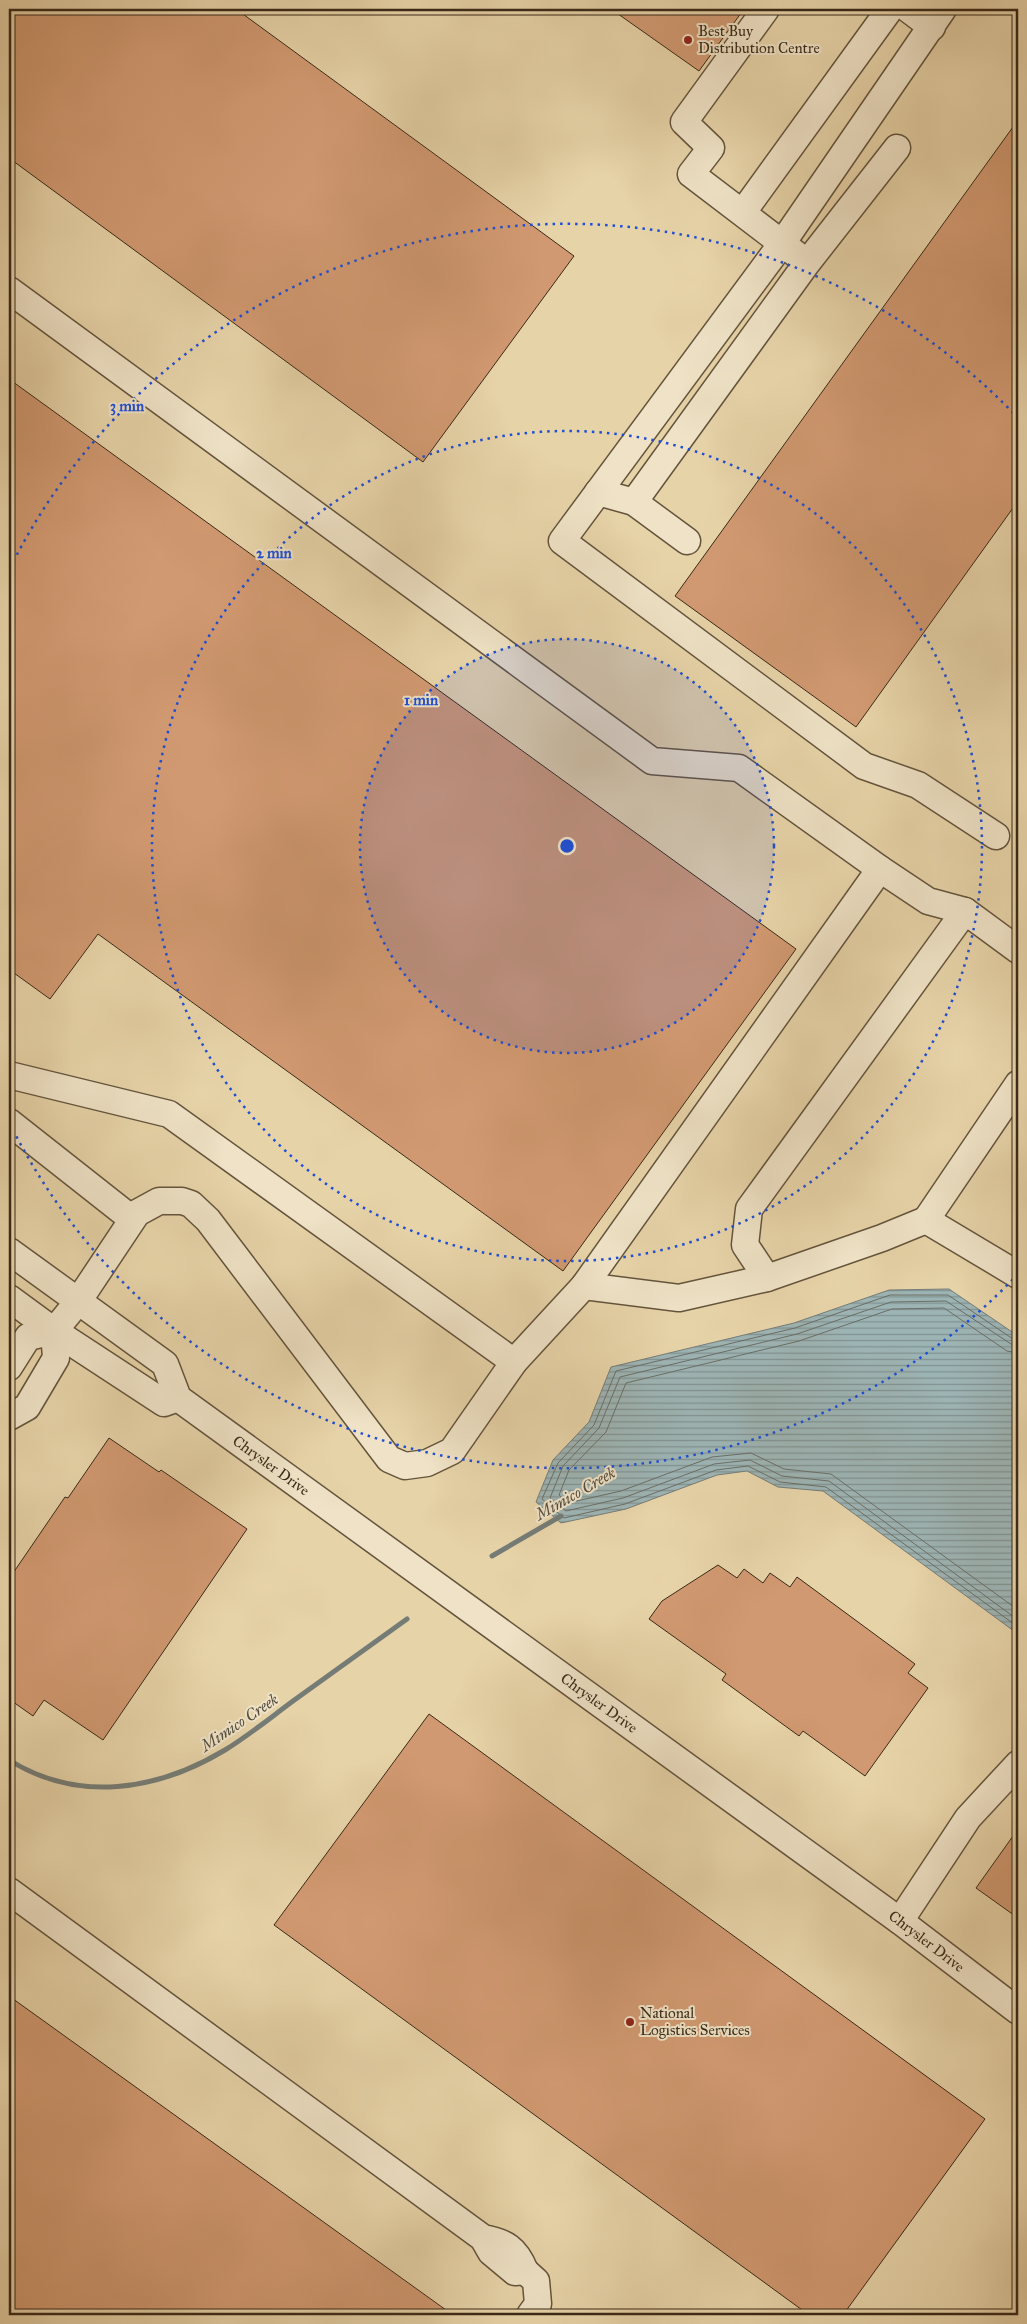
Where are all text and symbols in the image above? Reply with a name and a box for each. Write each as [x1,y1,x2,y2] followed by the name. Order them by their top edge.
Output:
[698,22,820,57] place label: Best Buy Distribution Centre
[682,34,694,46] marker: Best Buy Distribution Centre
[110,397,145,416] text: 3 min
[256,544,293,562] text: 2 min
[404,691,439,709] text: 1 min
[558,837,576,855] centre of rings
[229,1432,313,1499] street label: Chrysler Drive
[530,1463,619,1525] water label: Mimico Creek
[557,1669,641,1737] street label: Chrysler Drive
[195,1690,282,1756] water label: Mimico Creek
[885,1907,968,1976] street label: Chrysler Drive
[640,2004,750,2039] place label: National Logistics Services
[624,2016,636,2028] marker: National Logistics Services

